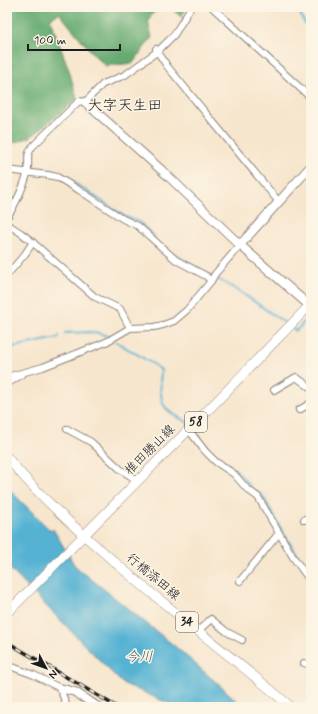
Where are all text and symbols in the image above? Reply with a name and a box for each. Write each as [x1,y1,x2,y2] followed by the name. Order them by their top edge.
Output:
[28,26,120,52] scale bar
[34,33,66,49] text: 100 m
[87,96,163,116] district label: 大字天生田
[185,412,207,432] road number: 58
[121,420,180,479] street label: 椎田勝山線
[123,550,184,605] street label: 行橋添田線
[176,612,198,632] road number: 34
[26,648,66,688] north arrow
[125,648,153,666] water label: 今川
[45,667,60,681] text: N

